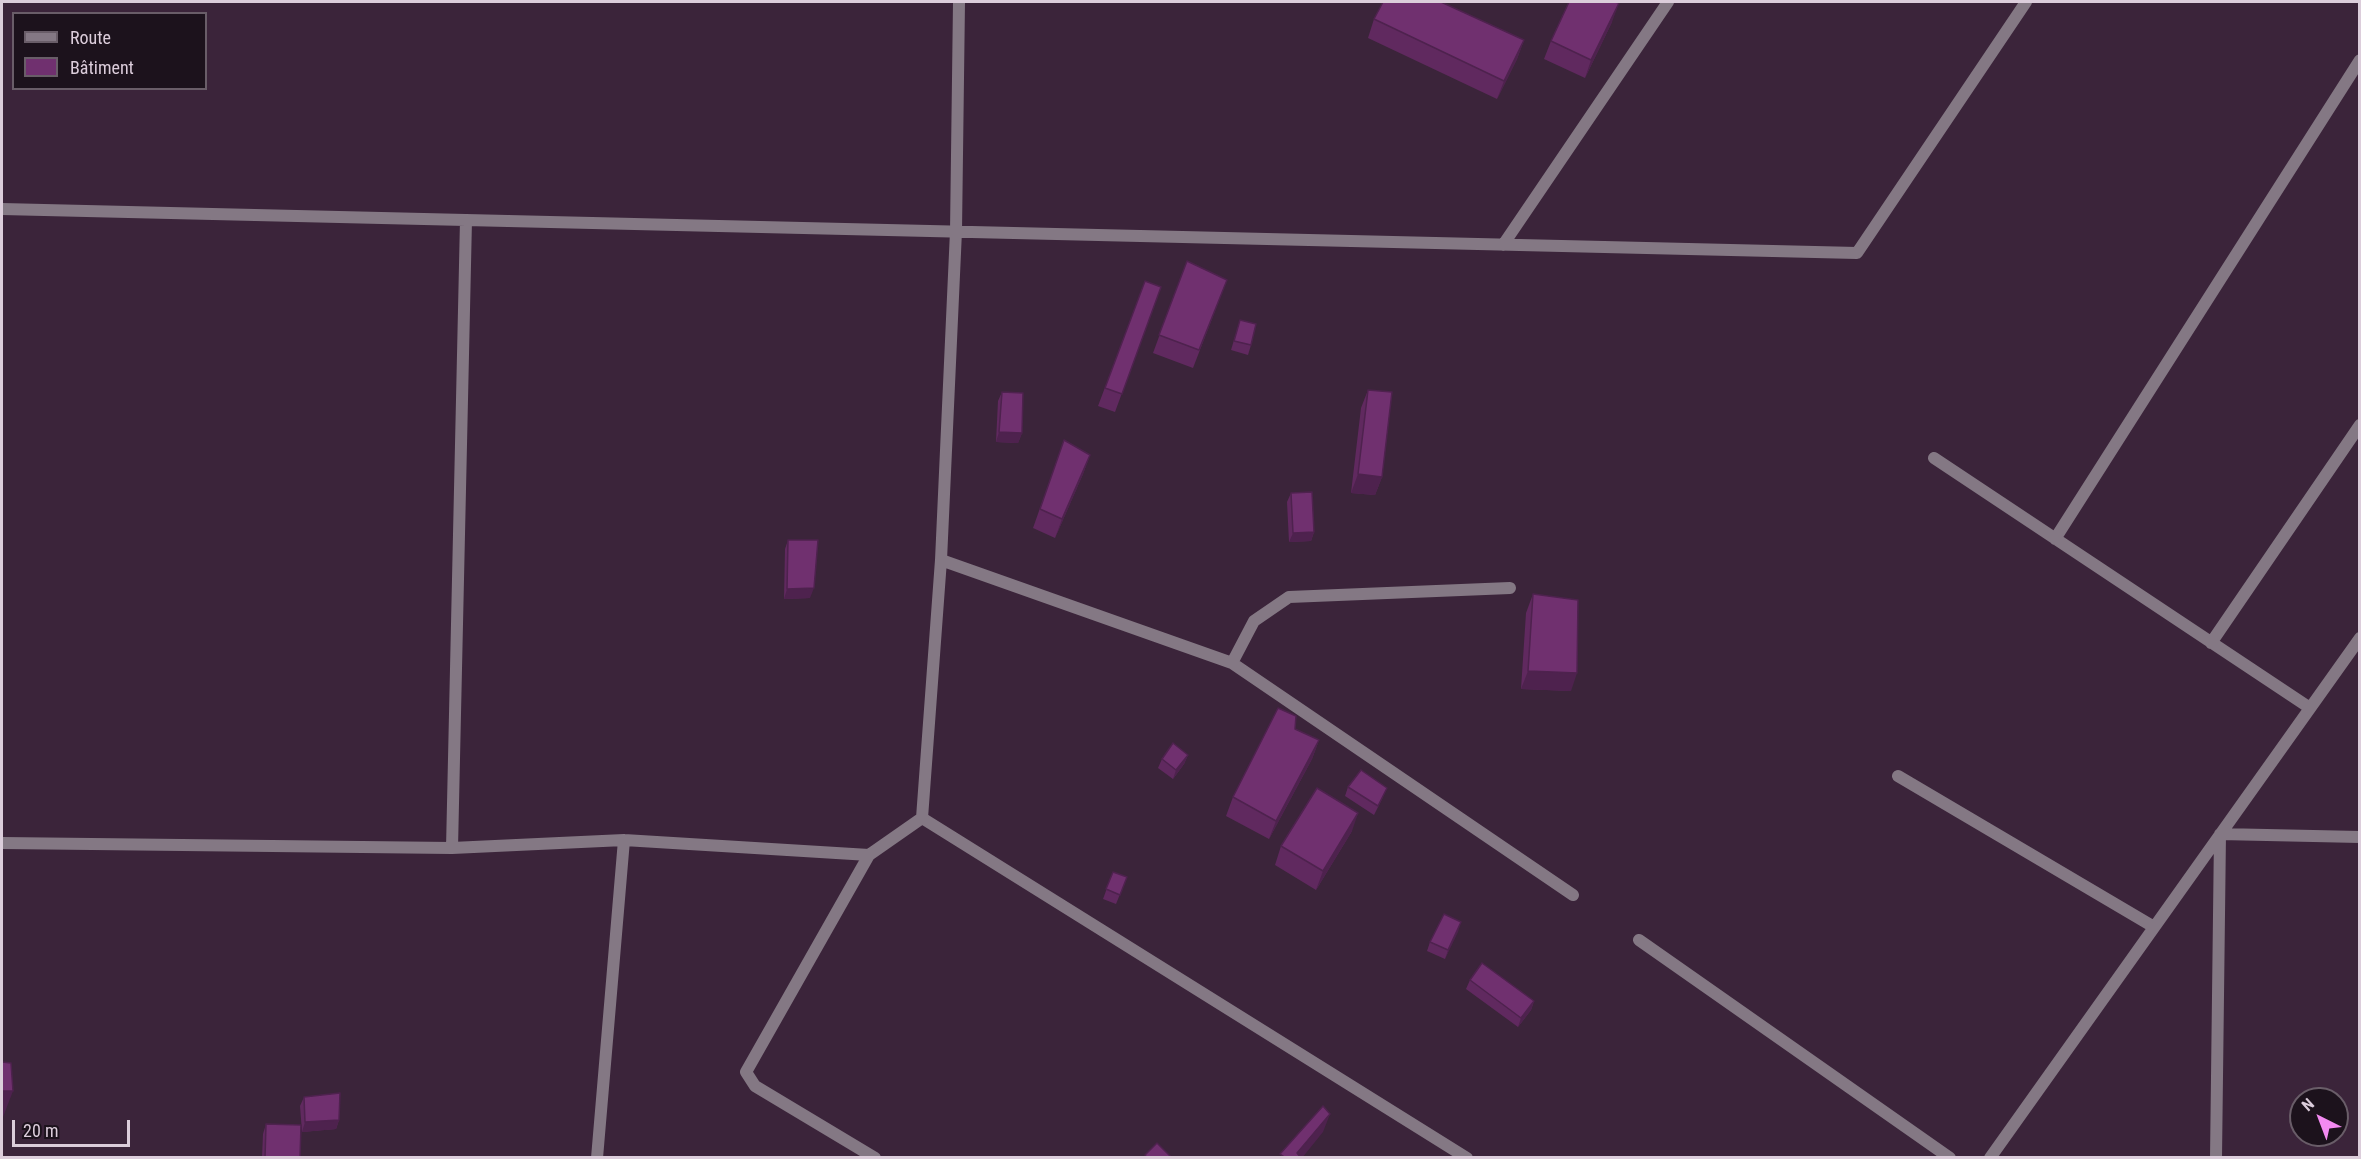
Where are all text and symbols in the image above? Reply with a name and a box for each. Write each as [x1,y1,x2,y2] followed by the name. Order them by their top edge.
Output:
[12,12,207,90] legend
[70,27,111,48] text: Route
[70,57,134,78] text: Bâtiment
[2289,1087,2349,1147] north arrow
[2298,1094,2318,1115] text: N
[15,1108,134,1146] scale bar
[23,1120,58,1141] text: 20 m

